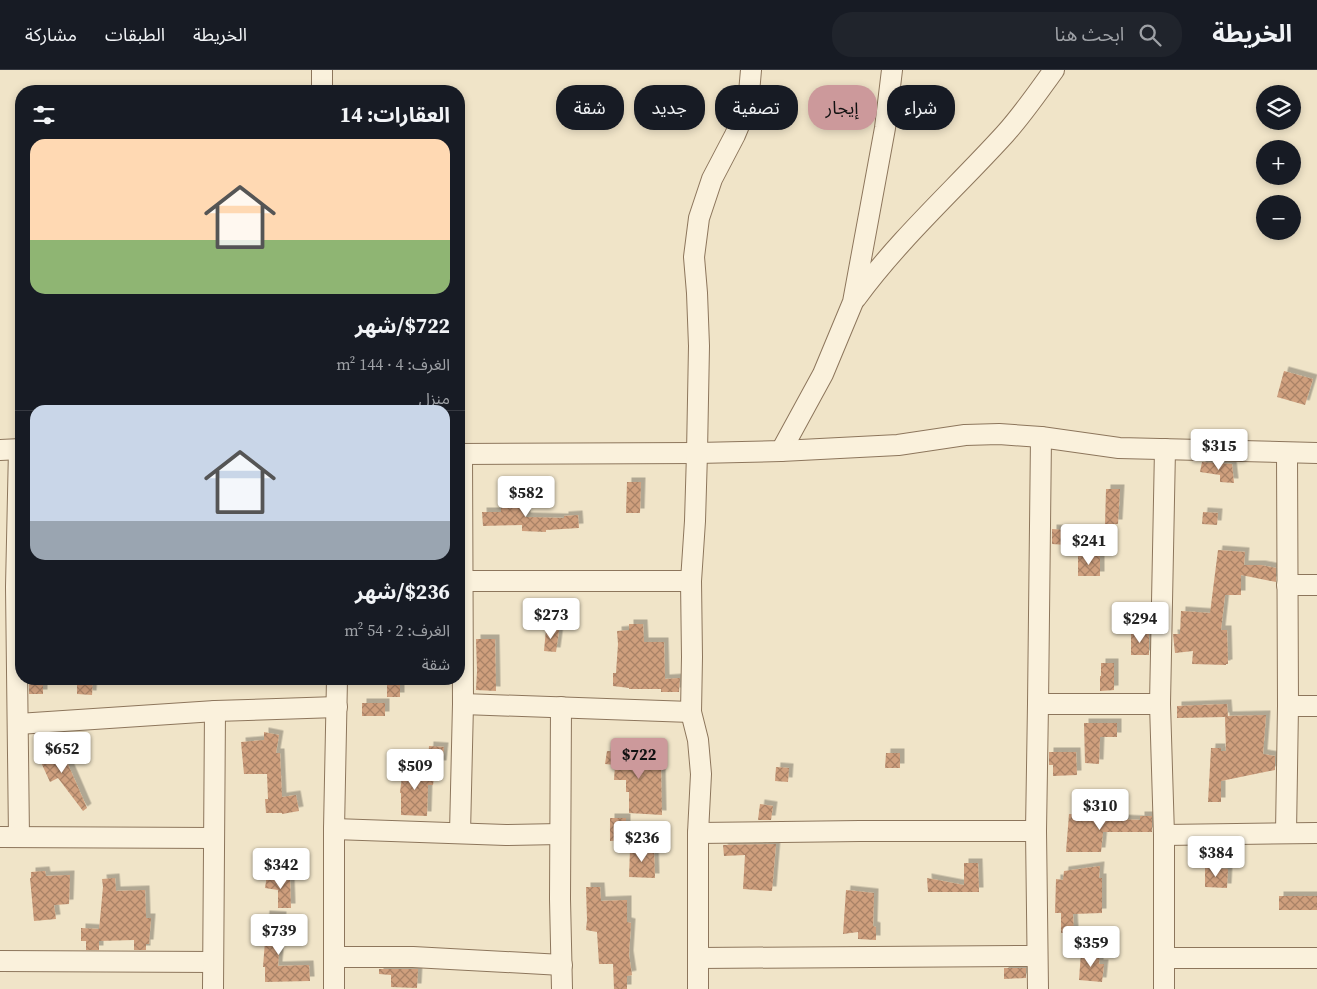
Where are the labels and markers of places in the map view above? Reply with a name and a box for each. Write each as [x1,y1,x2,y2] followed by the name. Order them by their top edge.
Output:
[1189,428,1249,471] pin: $315
[496,476,556,518] pin: $582
[1059,524,1119,566] pin: $241
[521,598,581,640] pin: $273
[1110,602,1170,644] pin: $294
[32,732,92,774] pin: $652
[609,738,669,780] pin: $722
[385,748,445,791] pin: $509
[1070,788,1130,831] pin: $310
[612,820,672,863] pin: $236
[1186,836,1246,878] pin: $384
[251,848,311,890] pin: $342
[249,914,309,956] pin: $739
[1061,926,1121,968] pin: $359

